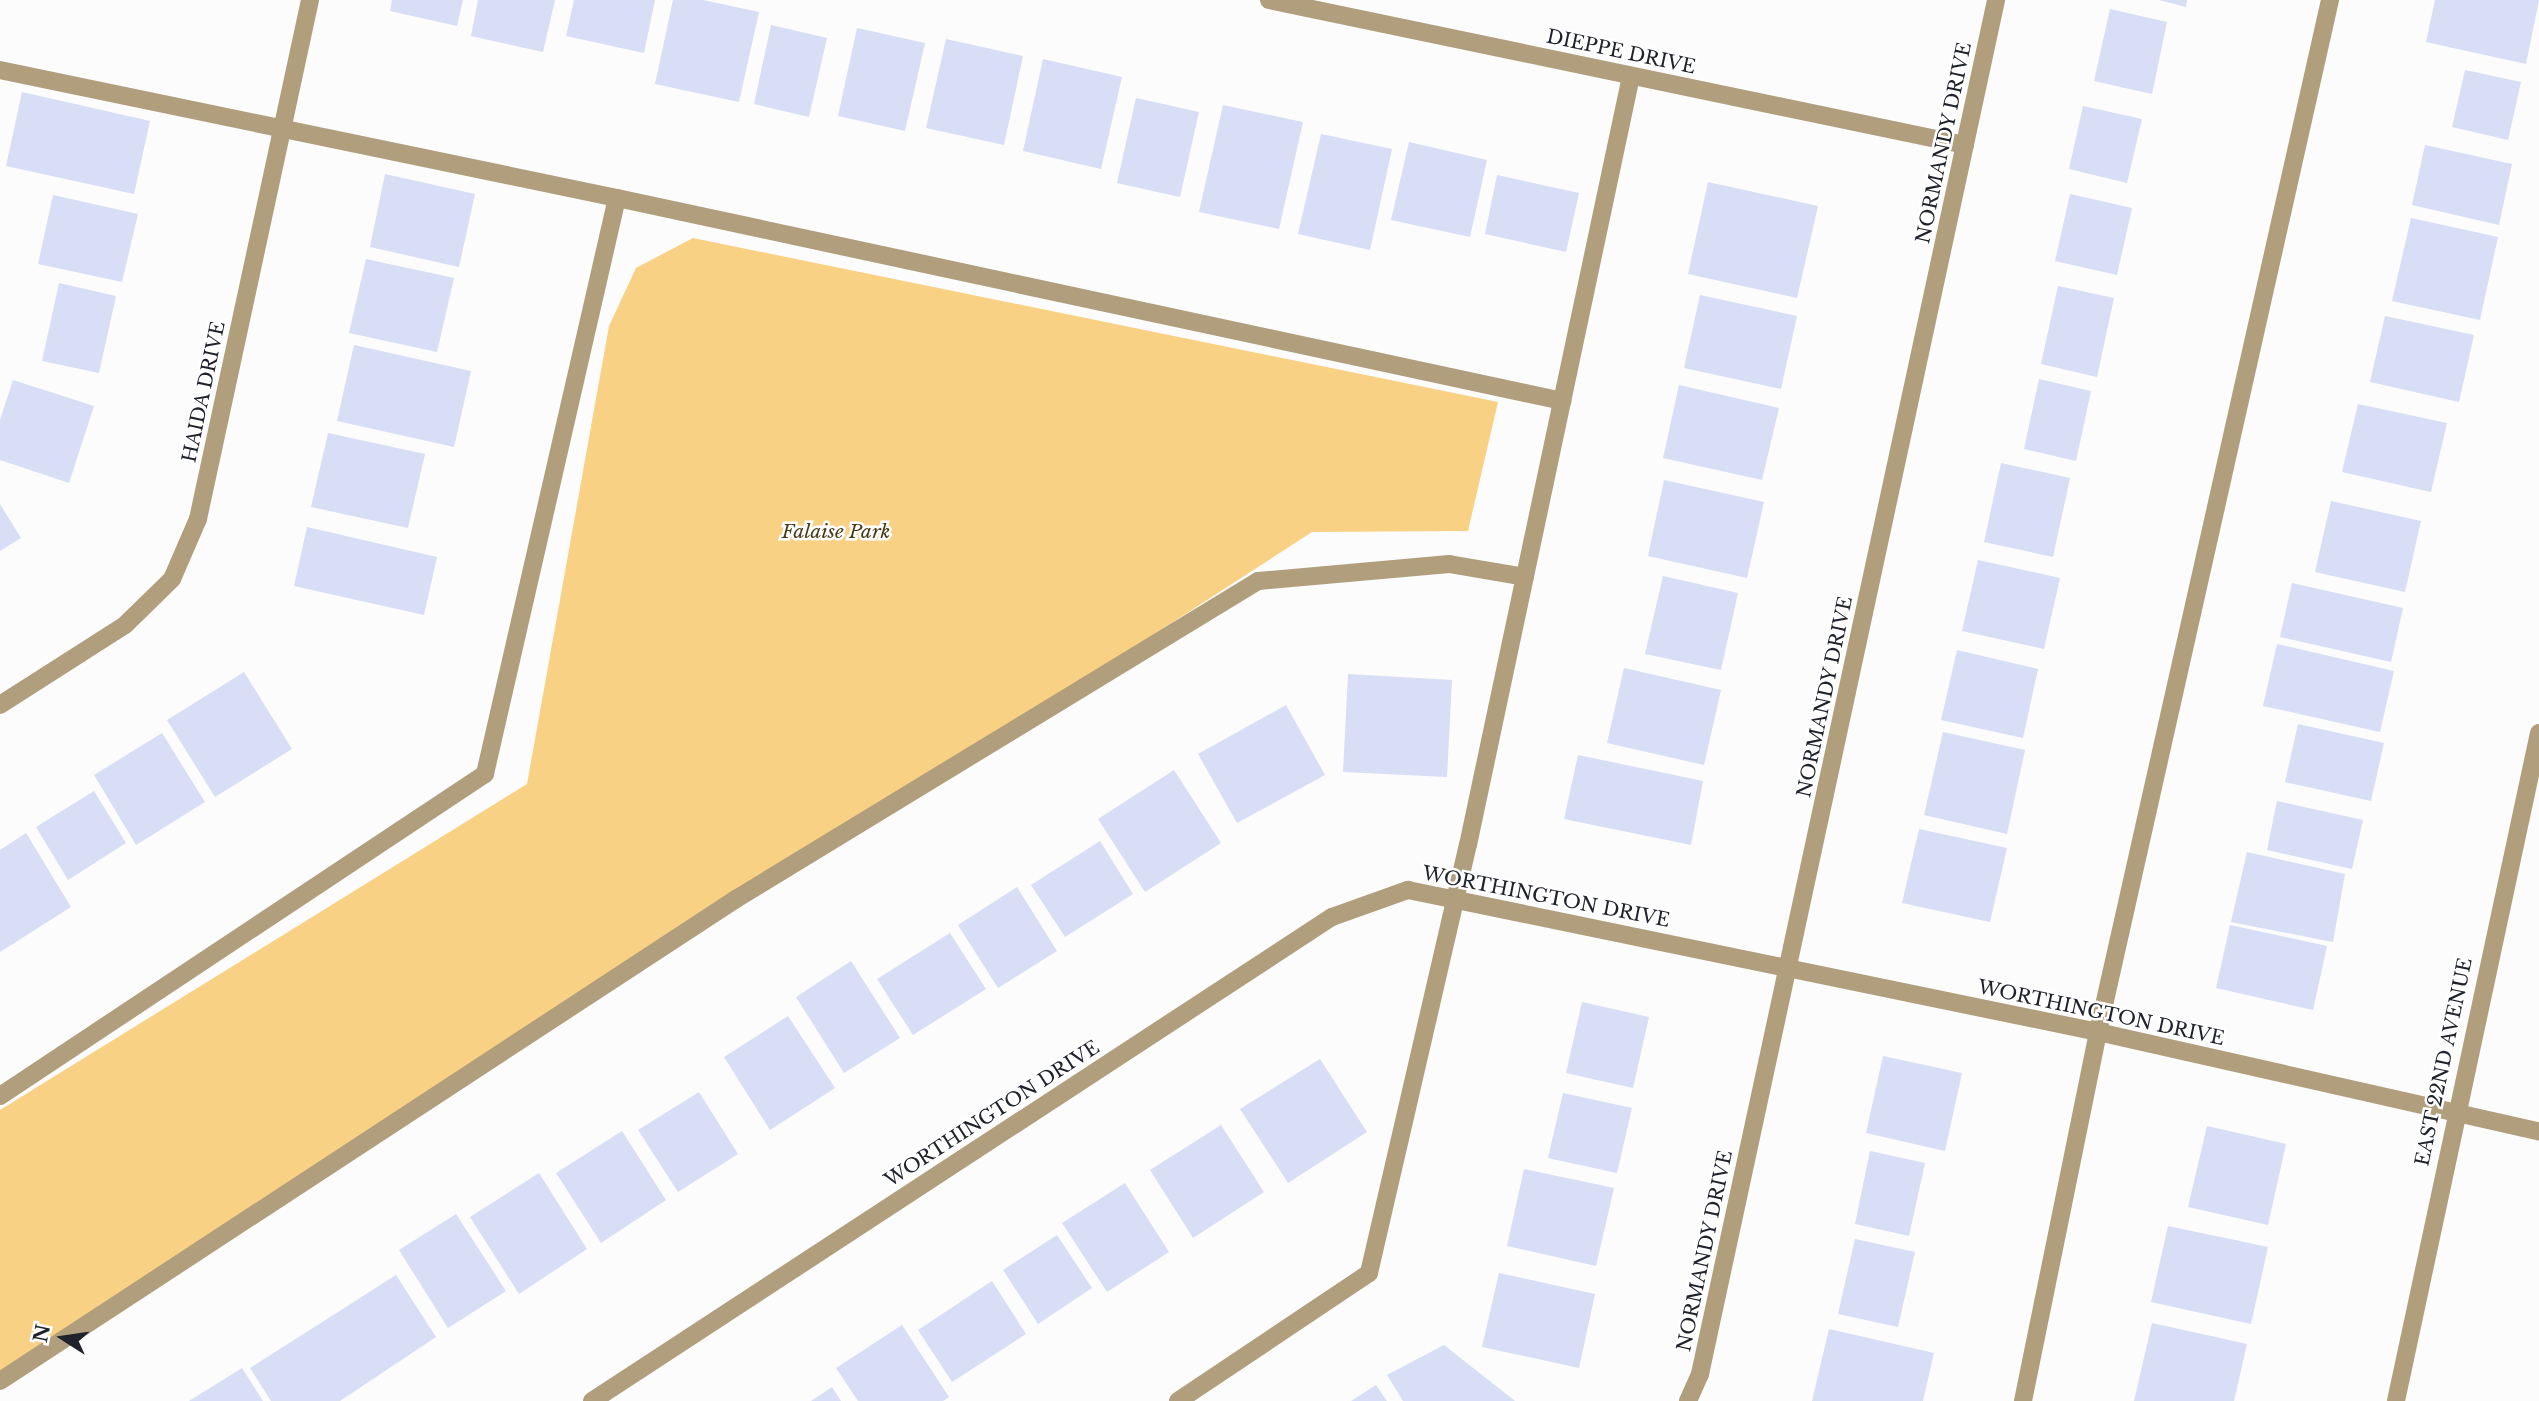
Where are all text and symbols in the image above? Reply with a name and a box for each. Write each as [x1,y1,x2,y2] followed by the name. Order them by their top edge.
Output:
[1544,25,1698,79] street label: DIEPPE DRIVE
[1911,40,1977,246] street label: NORMANDY DRIVE
[178,319,230,465] street label: HAIDA DRIVE
[782,521,890,543] park label: Falaise Park
[1792,594,1858,800] street label: NORMANDY DRIVE
[1420,862,1672,932] street label: WORTHINGTON DRIVE
[2411,955,2477,1169] street label: EAST 22ND AVENUE
[1976,976,2226,1050] street label: WORTHINGTON DRIVE
[880,1036,1104,1192] street label: WORTHINGTON DRIVE
[1672,1148,1738,1354] street label: NORMANDY DRIVE
[28,1303,98,1373] north arrow
[29,1322,55,1345] text: N

